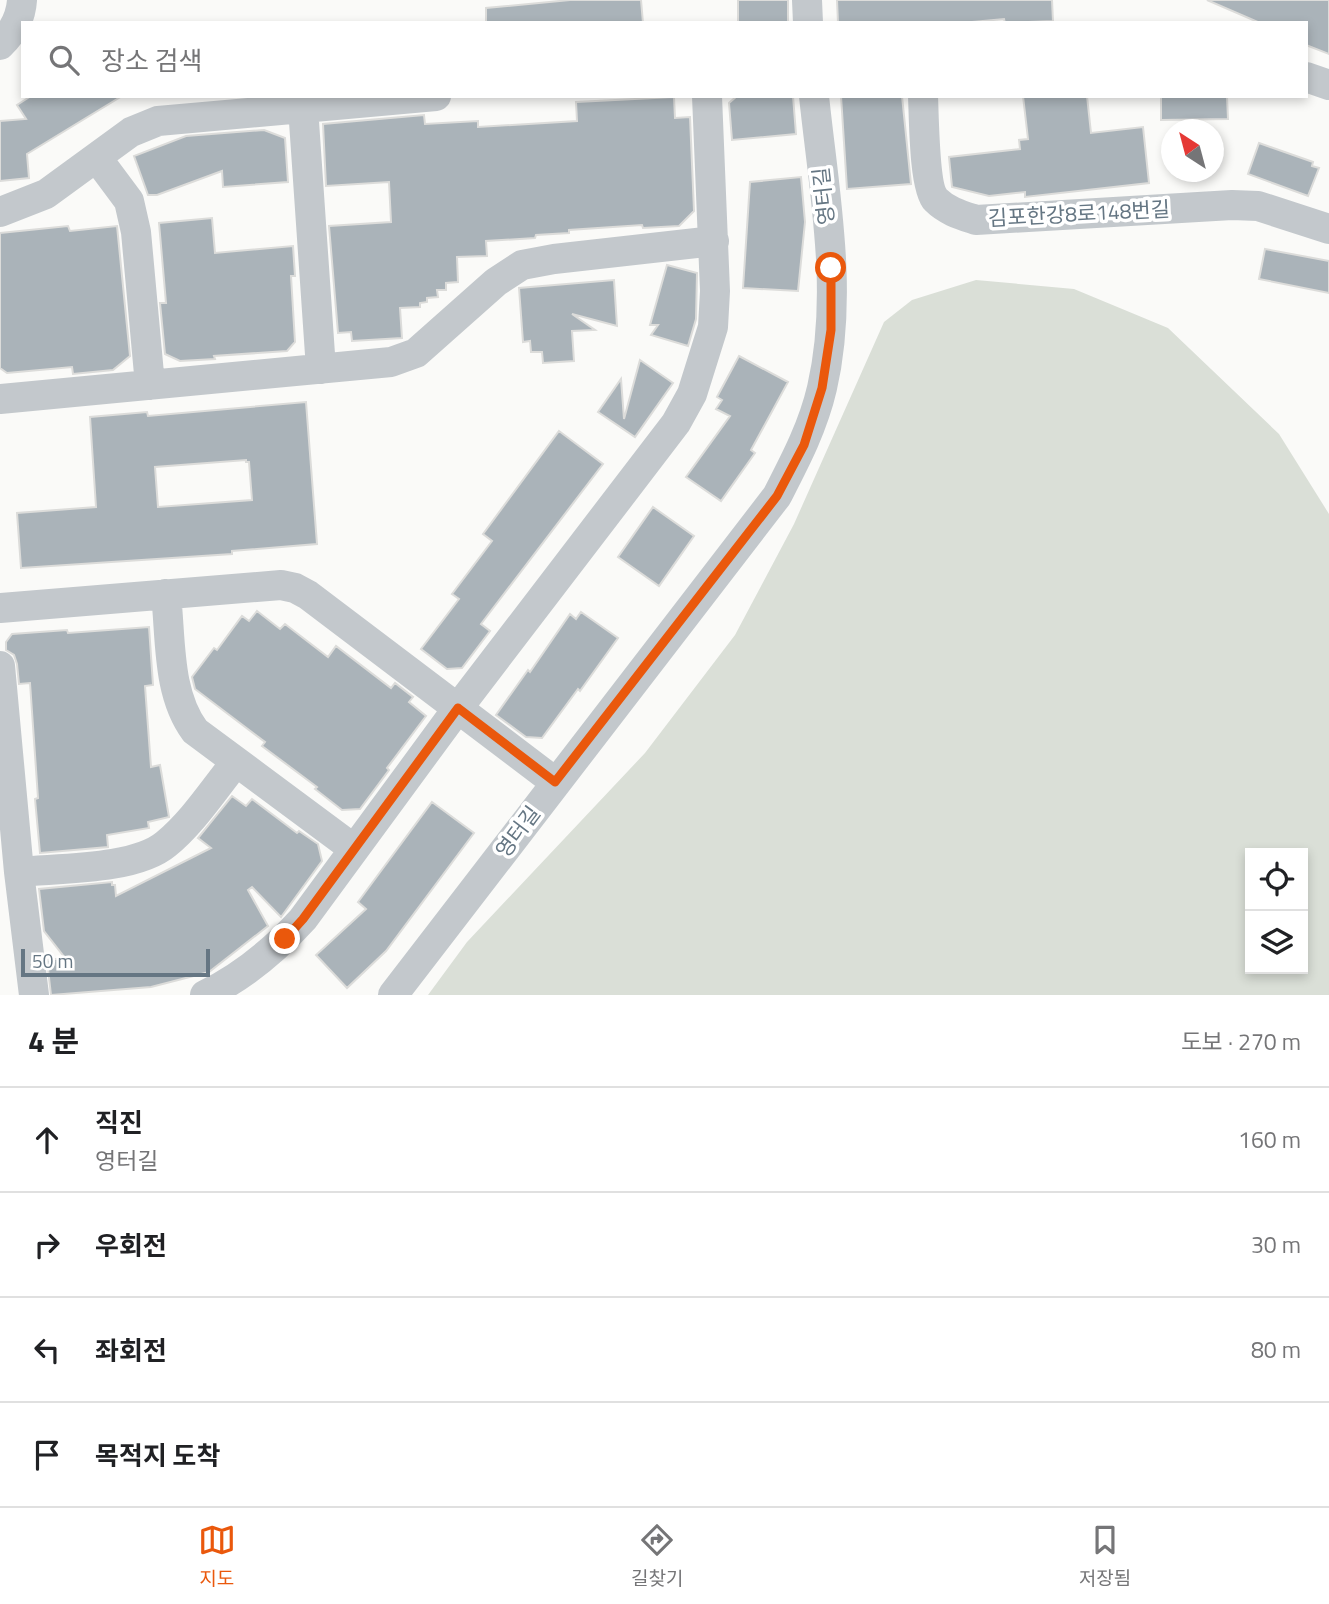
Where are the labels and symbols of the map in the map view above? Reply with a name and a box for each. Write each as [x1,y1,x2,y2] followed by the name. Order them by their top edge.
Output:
[1161,119,1224,182] north arrow
[804,166,842,227] street label: 영터길
[987,192,1171,234] street label: 김포한강8로148번길
[815,252,846,283] route start
[487,799,547,864] street label: 영터길
[269,923,300,954] route end
[21,946,210,978] scale bar

